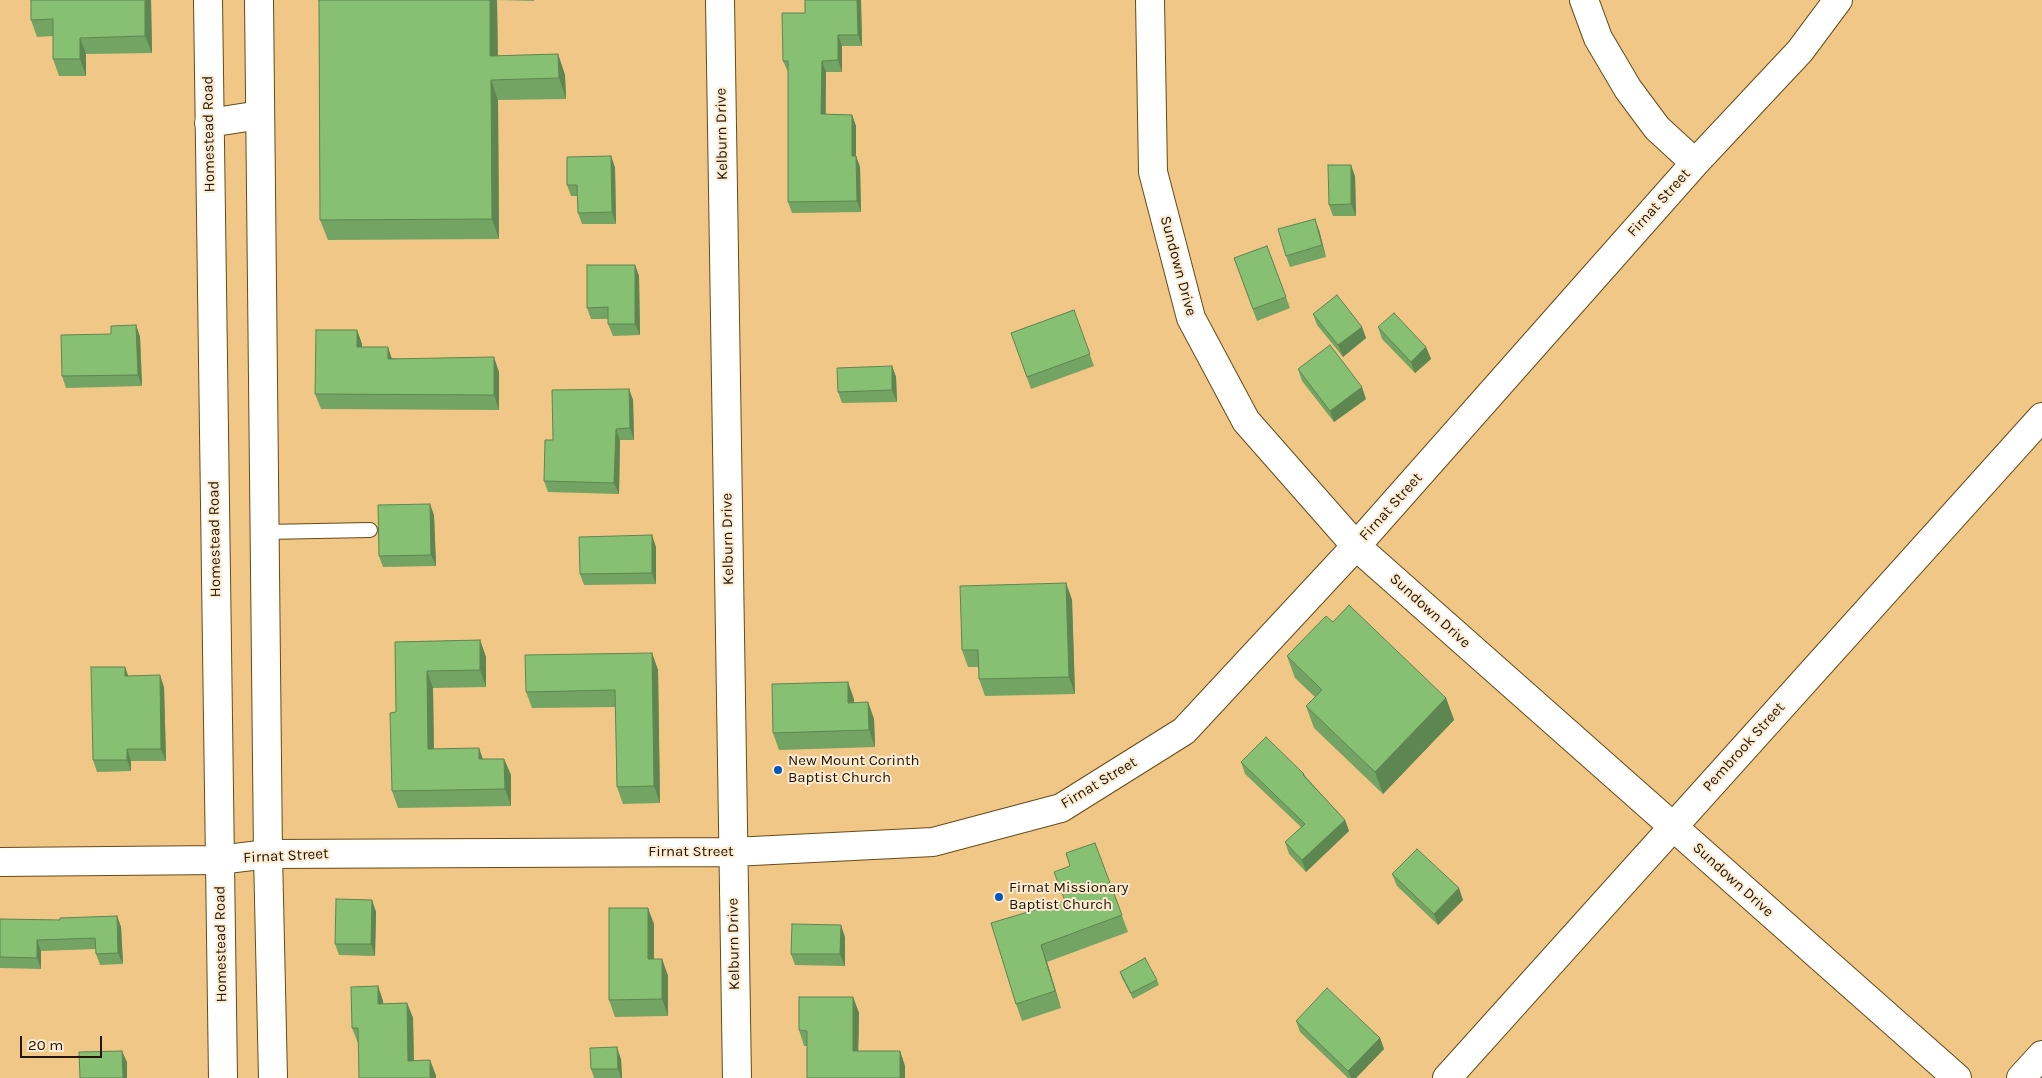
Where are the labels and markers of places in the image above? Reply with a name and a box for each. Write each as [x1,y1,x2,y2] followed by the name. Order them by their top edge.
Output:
[788,752,920,787] place label: New Mount Corinth Baptist Church
[772,764,784,776] marker: New Mount Corinth Baptist Church
[1009,879,1129,914] place label: Firnat Missionary Baptist Church
[993,891,1005,903] marker: Firnat Missionary Baptist Church

